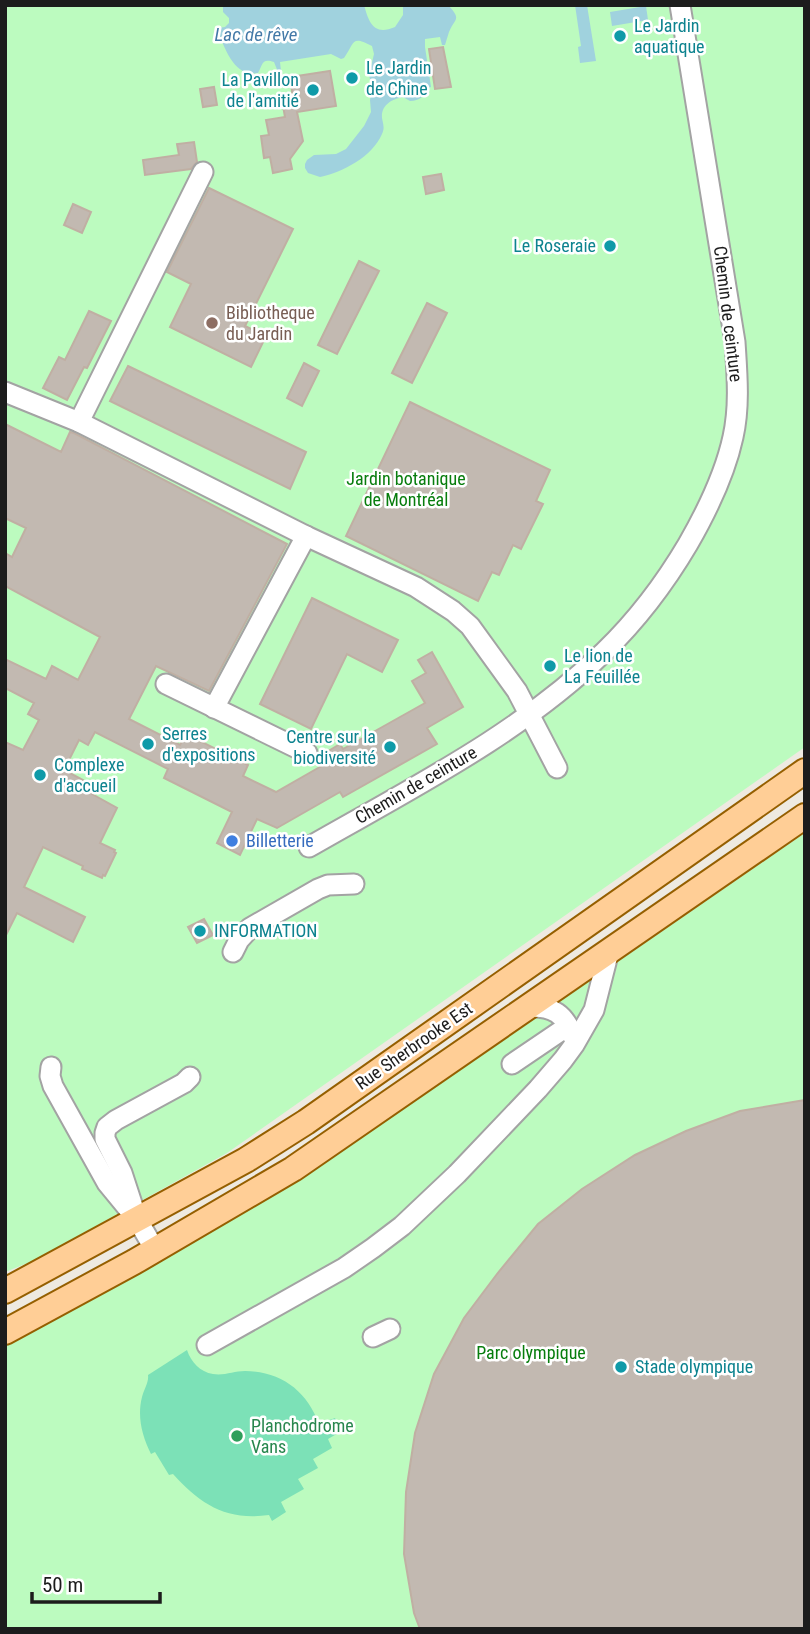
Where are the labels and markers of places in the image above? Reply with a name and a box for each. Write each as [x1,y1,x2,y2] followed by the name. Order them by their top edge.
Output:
[634,15,705,57] place label: Le Jardin aquatique
[612,28,628,44] marker: Le Jardin aquatique
[366,57,432,99] place label: Le Jardin de Chine
[221,69,299,111] place label: La Pavillon de l'amitié
[344,70,360,86] marker: Le Jardin de Chine
[305,82,321,98] marker: La Pavillon de l'amitié
[513,235,596,256] place label: Le Roseraie
[602,238,618,254] marker: Le Roseraie
[226,302,315,344] place label: Bibliotheque du Jardin
[204,315,220,331] marker: Bibliotheque du Jardin
[564,645,640,687] place label: Le lion de La Feuillée
[542,658,558,674] marker: Le lion de La Feuillée
[162,723,256,765] place label: Serres d'expositions
[286,726,376,768] place label: Centre sur la biodiversité
[140,736,156,752] marker: Serres d'expositions
[382,739,398,755] marker: Centre sur la biodiversité
[54,754,124,796] place label: Complexe d'accueil
[32,767,48,783] marker: Complexe d'accueil
[246,830,314,851] place label: Billetterie
[224,833,240,849] marker: Billetterie
[214,920,318,941] place label: INFORMATION
[192,923,208,939] marker: INFORMATION
[635,1356,753,1377] place label: Stade olympique
[613,1359,629,1375] marker: Stade olympique
[251,1415,354,1457] place label: Planchodrome Vans
[229,1428,245,1444] marker: Planchodrome Vans

